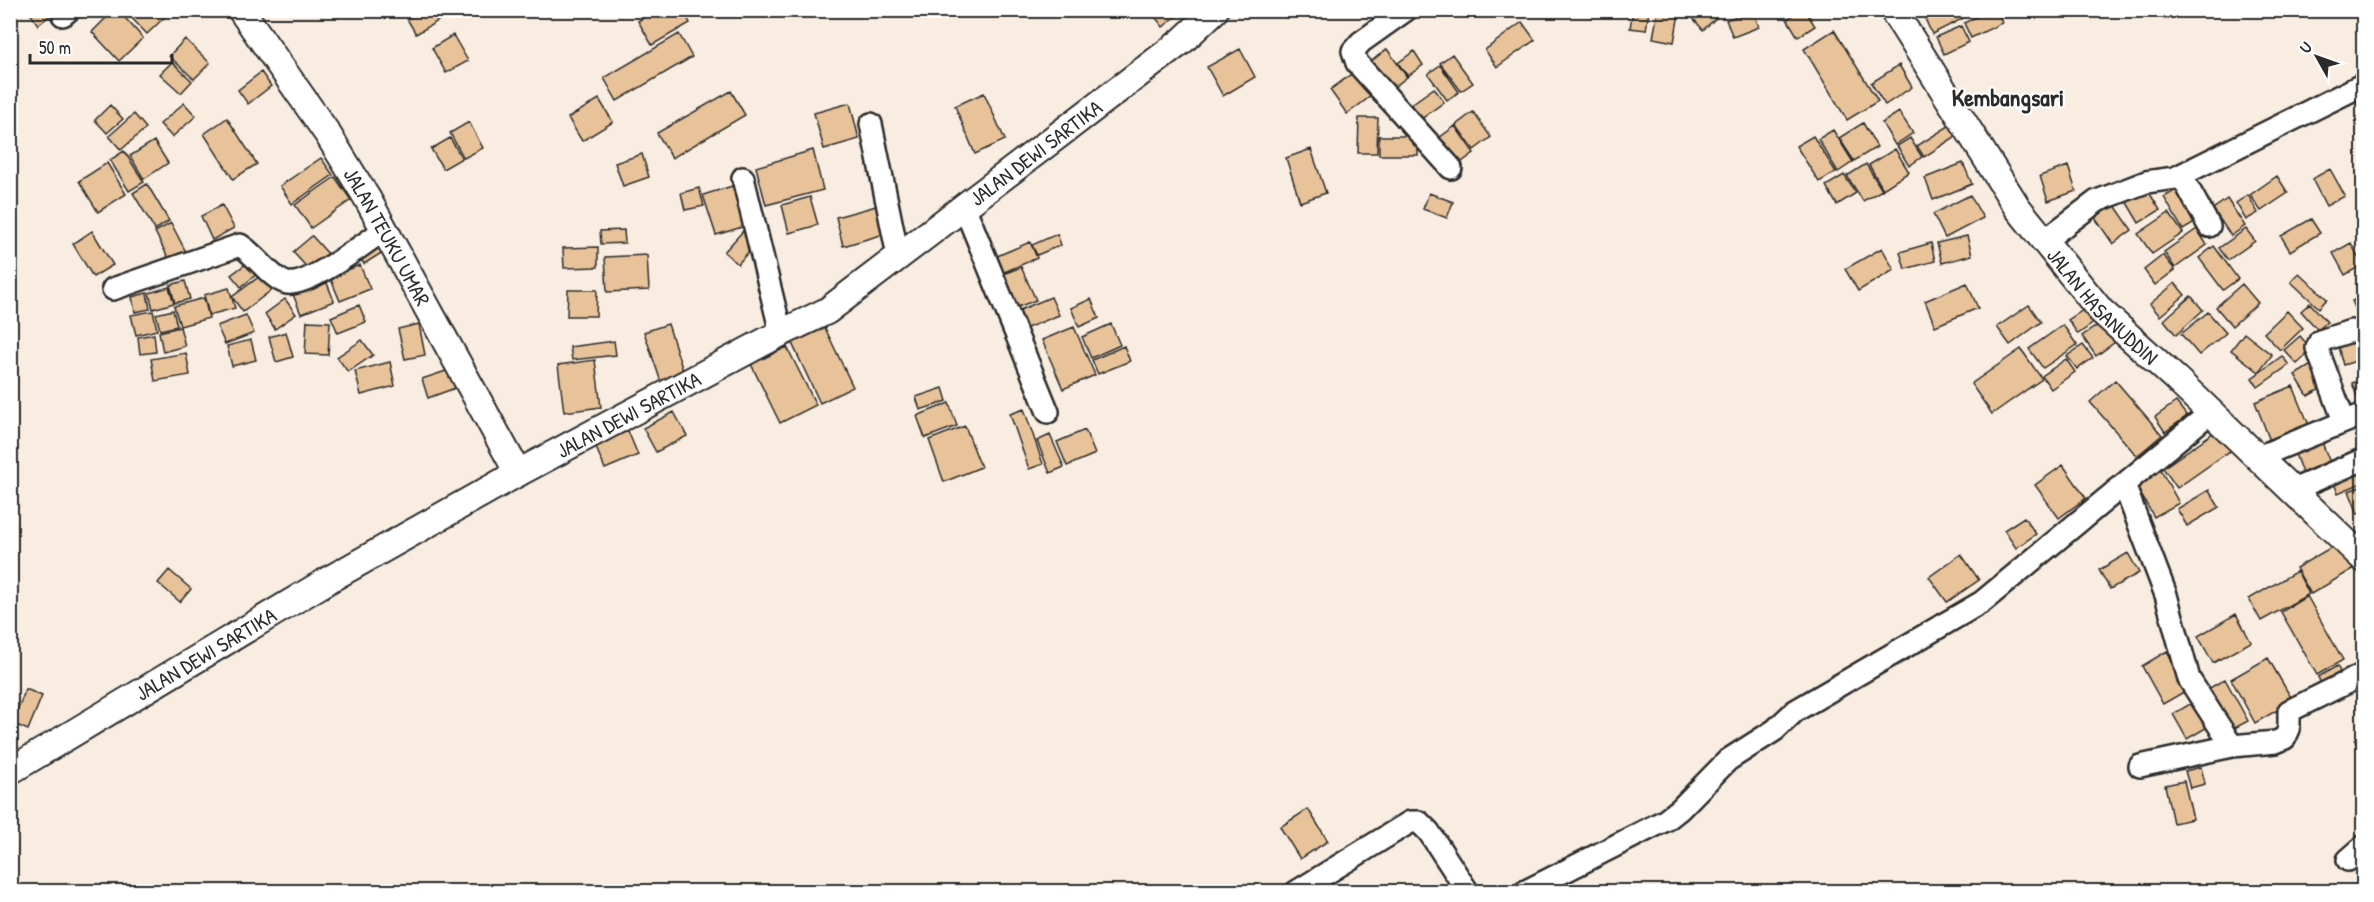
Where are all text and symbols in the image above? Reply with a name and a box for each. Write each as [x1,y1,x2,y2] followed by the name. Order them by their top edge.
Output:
[30,27,172,65] scale bar
[2287,27,2347,87] north arrow
[39,35,71,60] text: 50 m
[2294,37,2317,58] text: U
[1952,81,2064,114] district label: Kembangsari
[963,93,1108,212] street label: JALAN DEWI SARTIKA
[337,162,438,311] street label: JALAN TEUKU UMAR
[2041,241,2165,371] street label: JALAN HASANUDDIN
[551,364,706,465] street label: JALAN DEWI SARTIKA
[130,600,281,707] street label: JALAN DEWI SARTIKA

